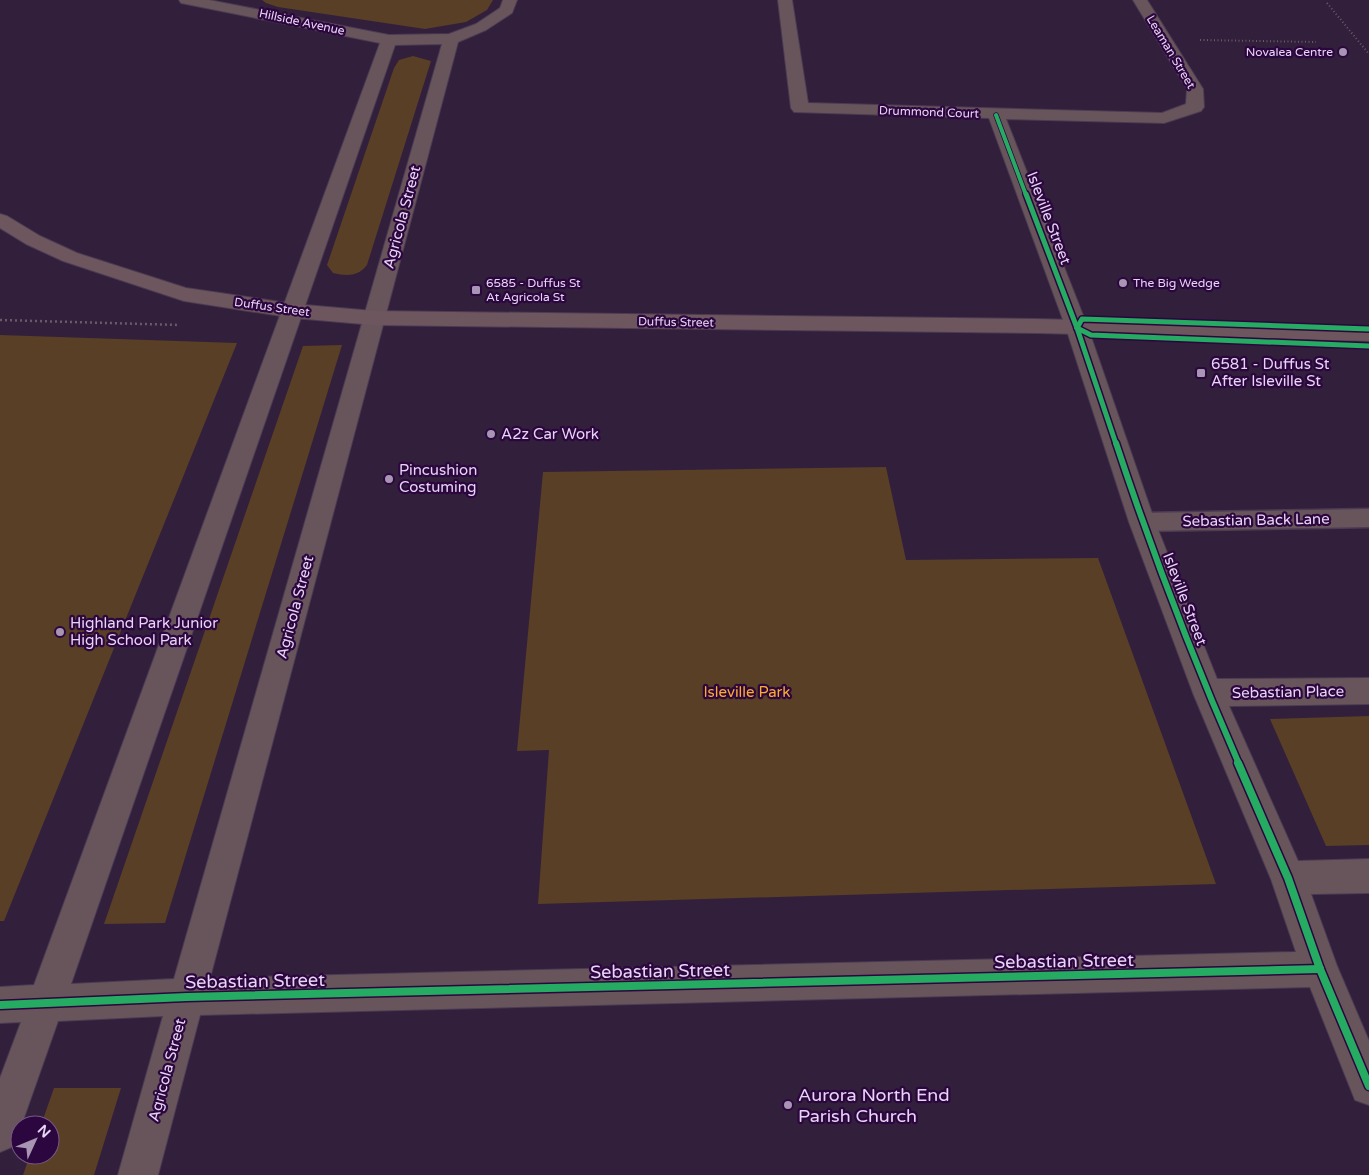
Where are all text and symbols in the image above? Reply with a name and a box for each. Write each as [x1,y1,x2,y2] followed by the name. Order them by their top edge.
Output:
[258,6,346,38] street label: Hillside Avenue
[1144,13,1199,92] street label: Leaman Street
[1246,45,1333,59] place label: Novalea Centre
[1337,46,1349,58] marker: Novalea Centre
[879,103,980,121] street label: Drummond Court
[380,163,424,271] street label: Agricola Street
[1023,169,1075,267] street label: Isleville Street
[486,276,581,304] place label: 6585 - Duffus St At Agricola St
[1133,276,1220,290] place label: The Big Wedge
[1117,277,1129,289] marker: The Big Wedge
[470,284,482,296] marker: 6585 - Duffus St At Agricola St
[233,295,311,319] street label: Duffus Street
[638,314,715,330] street label: Duffus Street
[1211,355,1330,390] place label: 6581 - Duffus St After Isleville St
[1195,367,1207,379] marker: 6581 - Duffus St After Isleville St
[501,425,599,443] place label: A2z Car Work
[485,428,497,440] marker: A2z Car Work
[399,461,477,496] place label: Pincushion Costuming
[383,473,395,485] marker: Pincushion Costuming
[1182,510,1330,530] street label: Sebastian Back Lane
[1159,550,1211,648] street label: Isleville Street
[273,553,317,661] street label: Agricola Street
[70,614,218,649] place label: Highland Park Junior High School Park
[54,626,66,638] marker: Highland Park Junior High School Park
[1232,682,1344,702] street label: Sebastian Place
[703,683,791,701] park label: Isleville Park
[994,949,1134,973] street label: Sebastian Street
[590,959,730,983] street label: Sebastian Street
[185,969,325,993] street label: Sebastian Street
[145,1016,189,1124] street label: Agricola Street
[798,1084,950,1127] place label: Aurora North End Parish Church
[782,1099,794,1111] marker: Aurora North End Parish Church
[10,1115,60,1165] north arrow
[34,1121,54,1141] text: N

